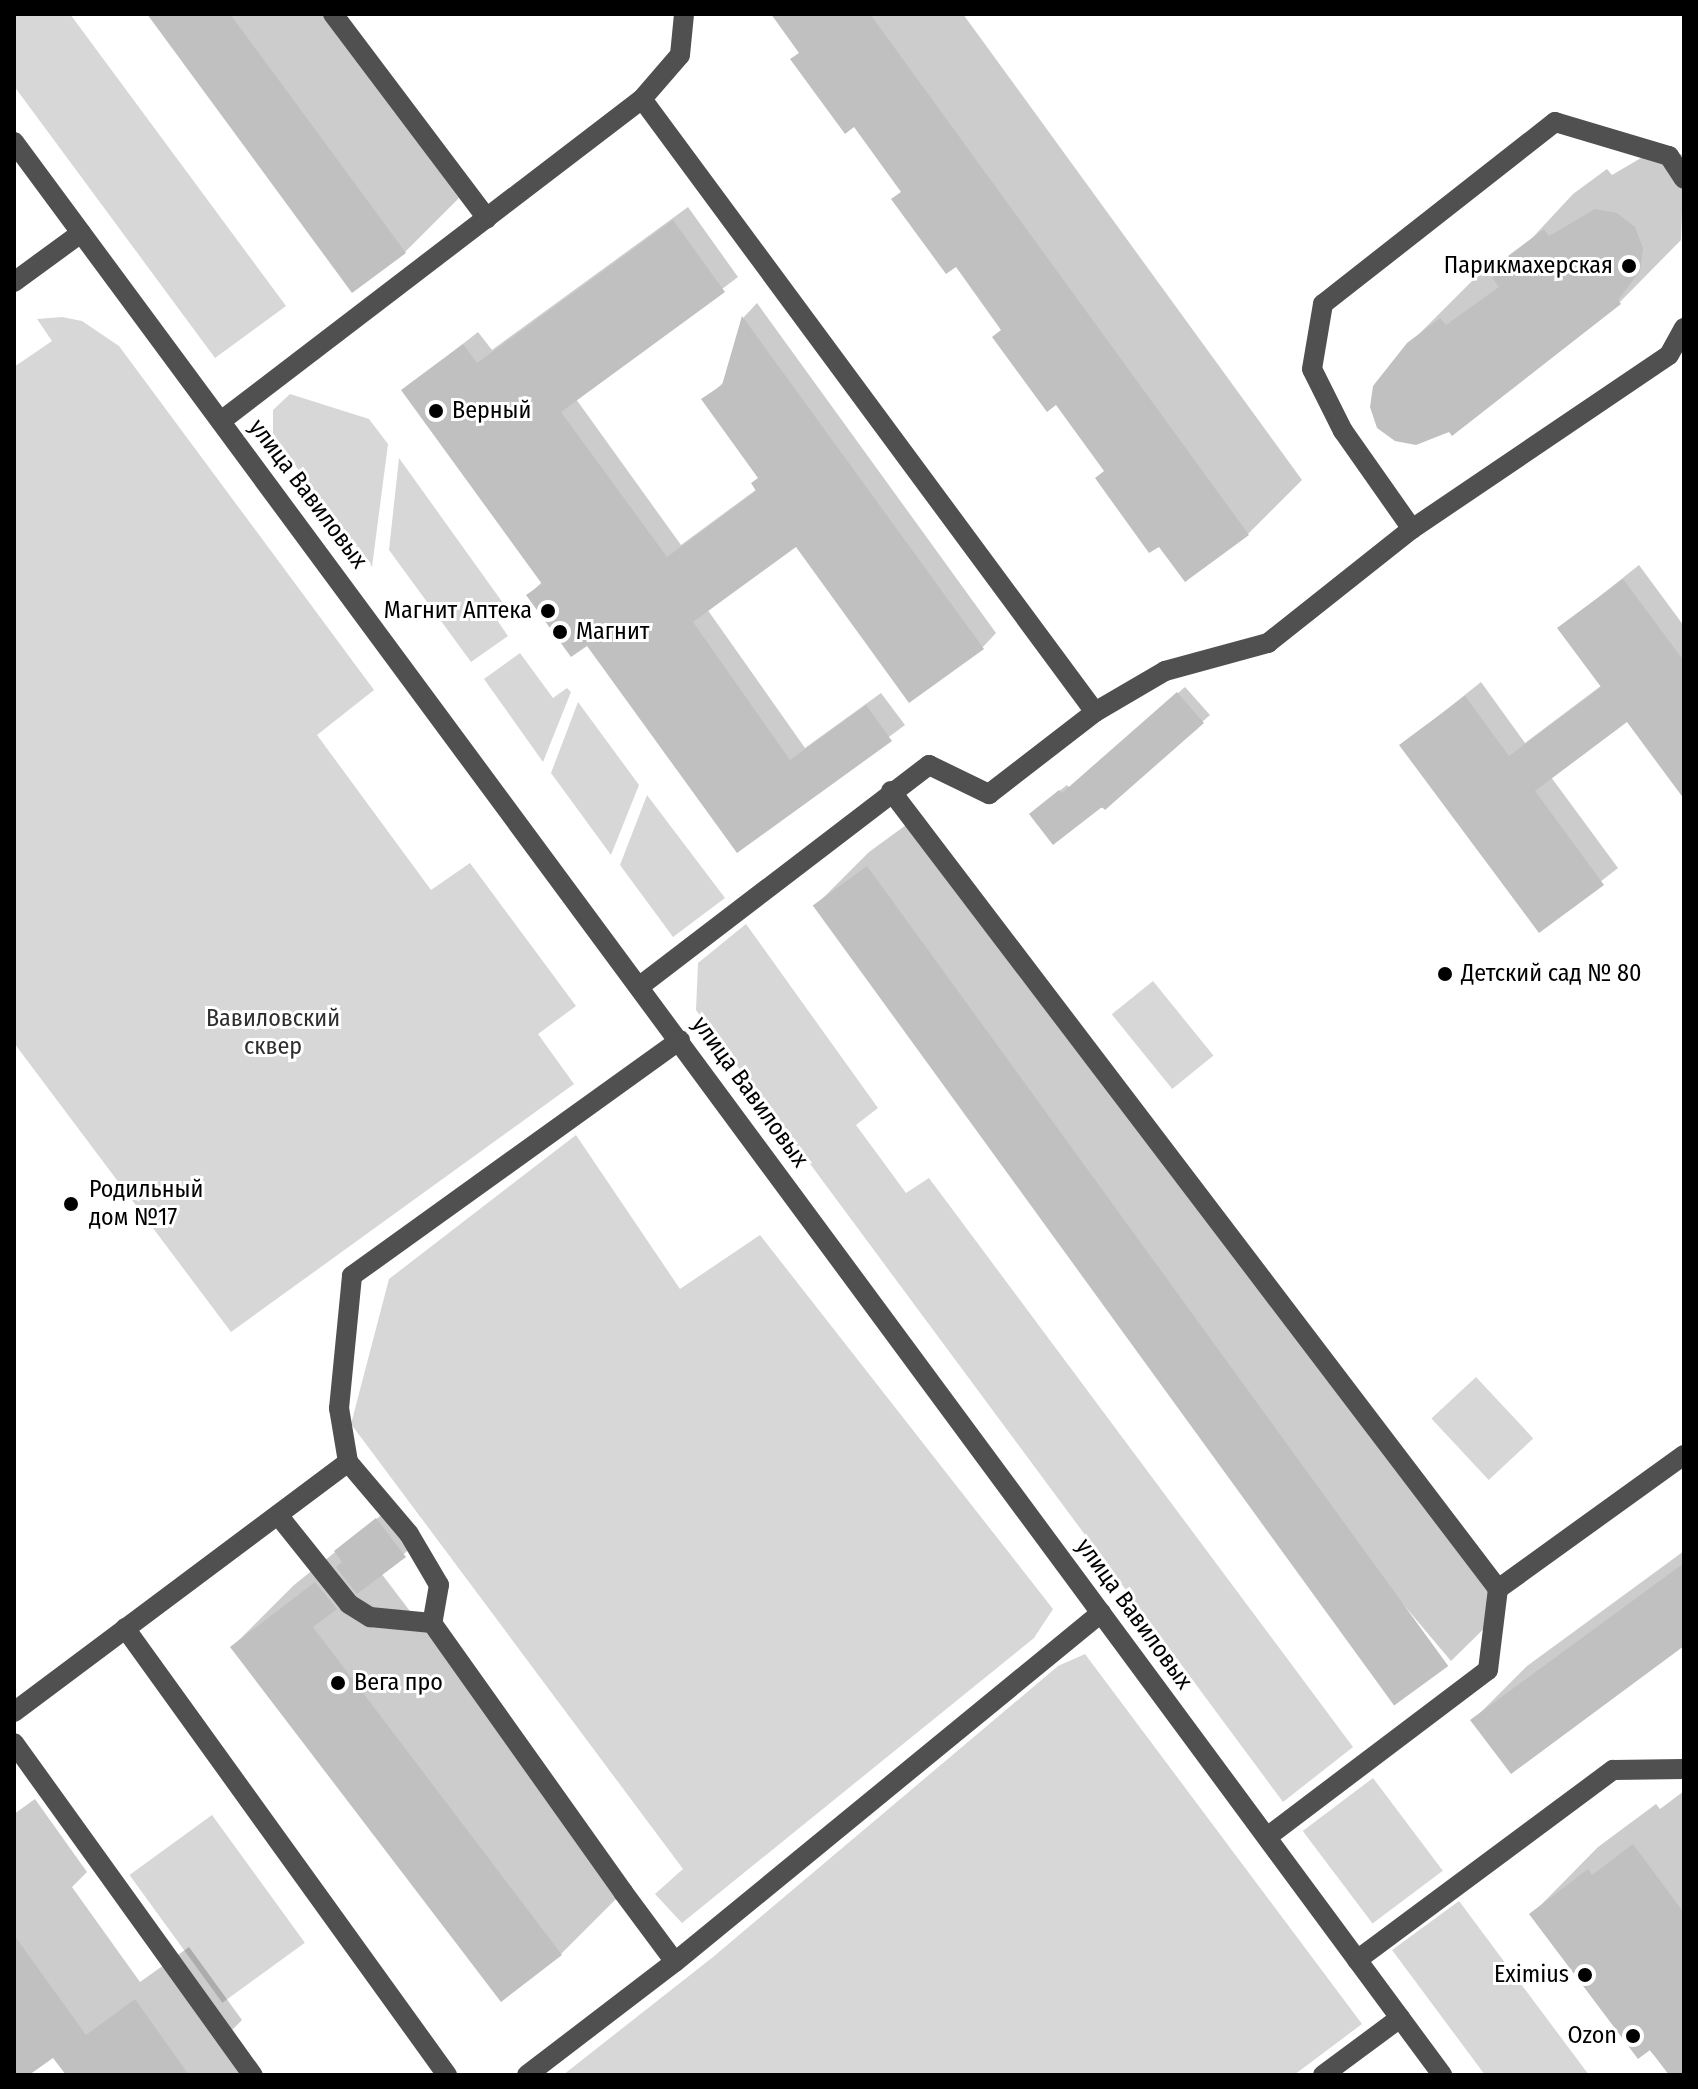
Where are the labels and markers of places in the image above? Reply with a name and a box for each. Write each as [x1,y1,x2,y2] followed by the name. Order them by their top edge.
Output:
[1444,252,1613,280] place label: Парикмахерская
[1620,257,1638,275] marker: Парикмахерская
[452,397,531,425] place label: Верный
[427,402,445,420] marker: Верный
[384,597,532,625] place label: Магнит Аптека
[539,602,557,620] marker: Магнит Аптека
[576,618,650,646] place label: Магнит
[551,623,569,641] marker: Магнит
[1461,960,1642,988] place label: Детский сад № 80
[1436,965,1454,983] marker: Детский сад № 80
[89,1176,203,1232] place label: Родильный дом №17
[60,1193,82,1215] marker: Родильный дом №17
[354,1669,443,1697] place label: Вега про
[329,1674,347,1692] marker: Вега про
[1494,1961,1569,1989] place label: Eximius
[1576,1966,1594,1984] marker: Eximius
[1568,2022,1617,2050] place label: Ozon
[1624,2027,1642,2045] marker: Ozon

